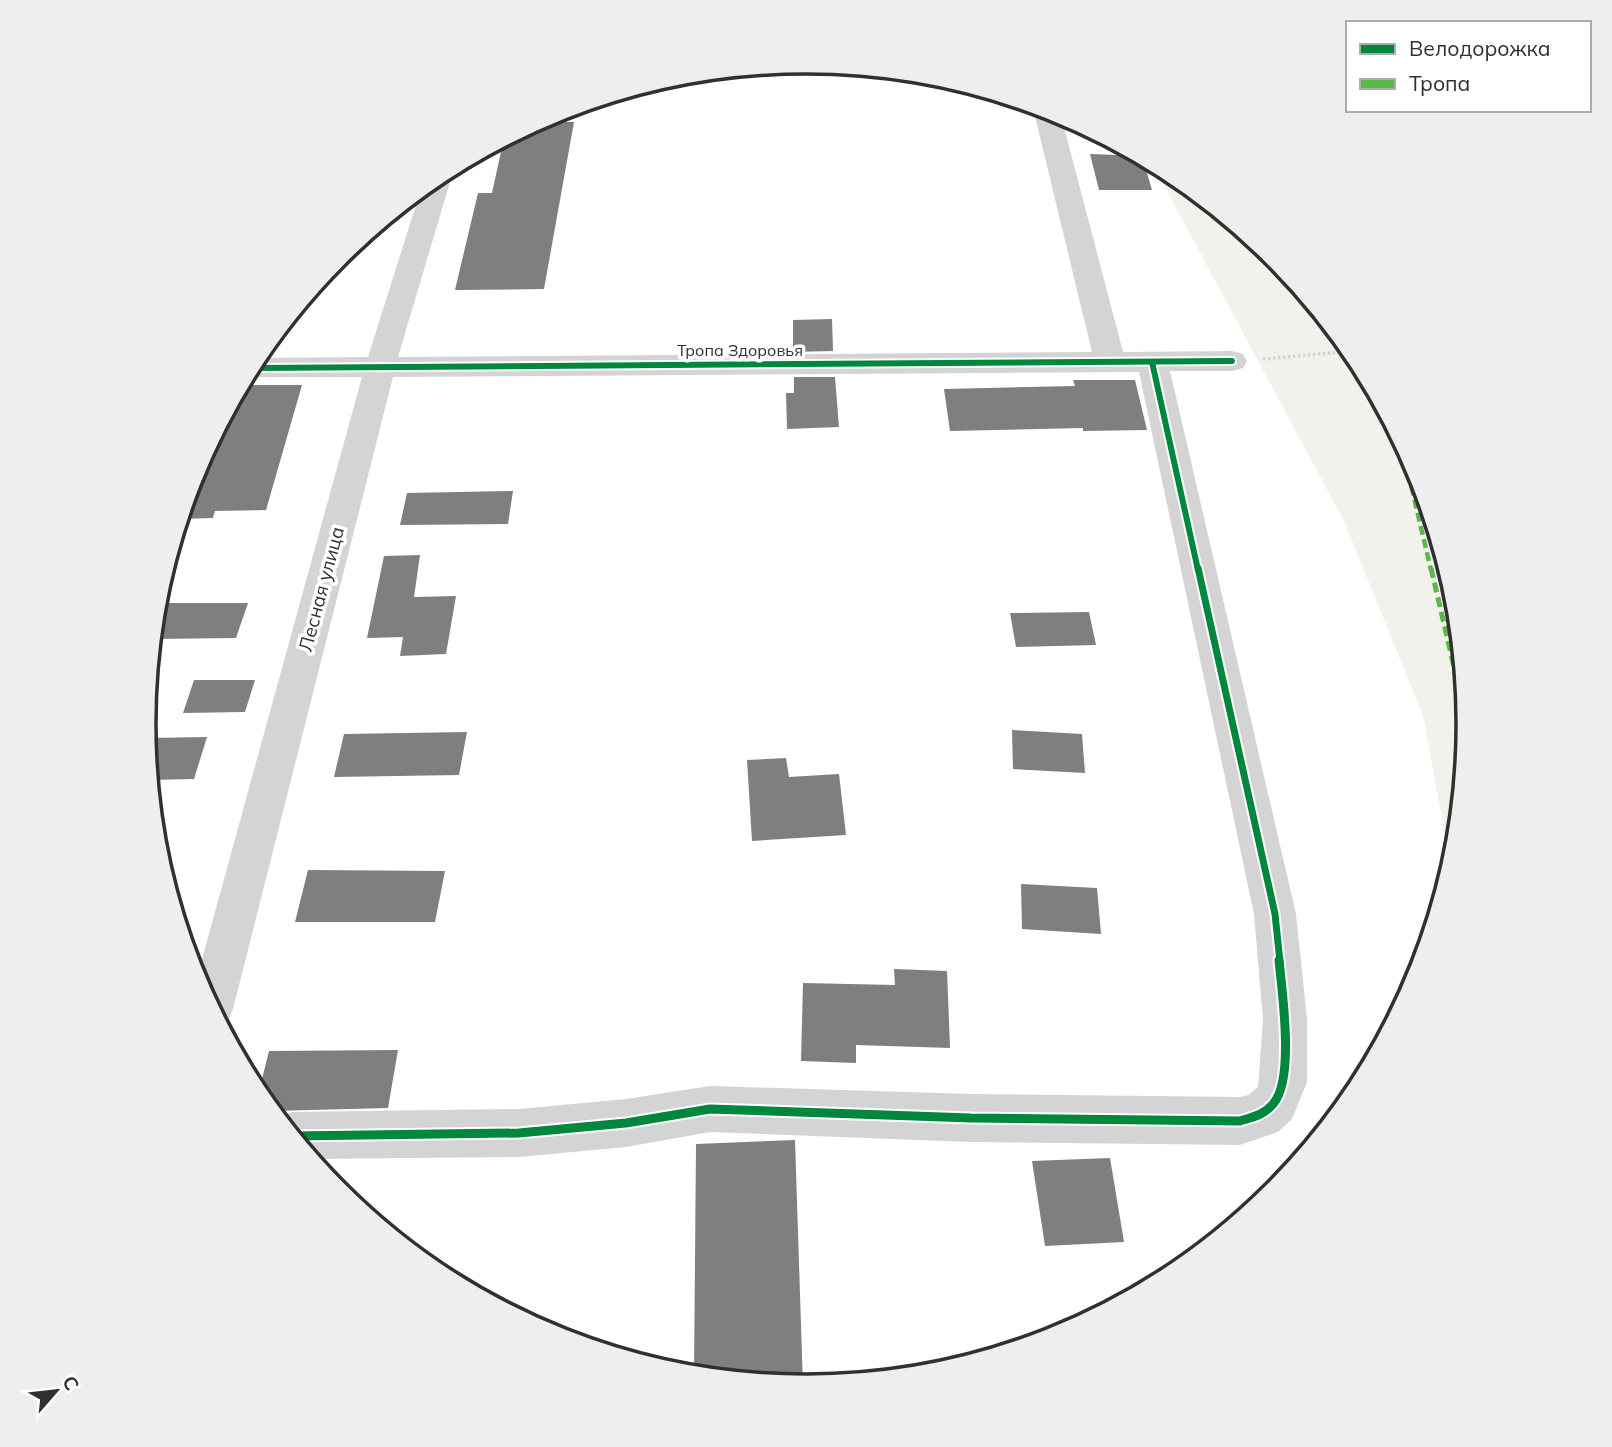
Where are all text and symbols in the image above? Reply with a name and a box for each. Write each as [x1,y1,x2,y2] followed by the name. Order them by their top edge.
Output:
[1346,21,1591,112] legend
[1409,35,1551,61] text: Велодорожка
[1409,70,1470,96] text: Тропа
[677,340,803,360] street label: Тропа Здоровья
[293,524,349,654] street label: Лесная улица
[21,1356,91,1426] north arrow
[57,1372,85,1394] text: С

